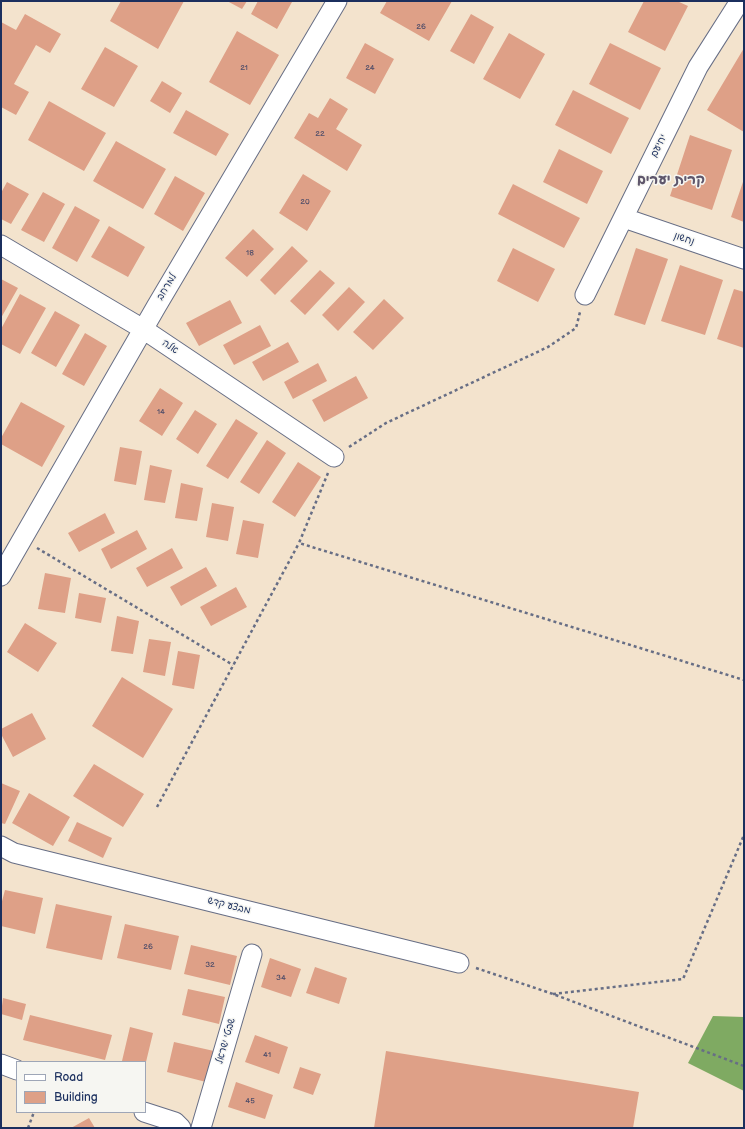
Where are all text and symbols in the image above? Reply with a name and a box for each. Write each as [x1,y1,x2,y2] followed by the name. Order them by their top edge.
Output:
[416,22,426,32] house number: 26
[240,63,248,73] house number: 21
[365,63,375,73] house number: 24
[315,129,325,139] house number: 22
[648,132,670,160] street label: יחיעם
[637,172,705,188] district label: קרית יערים
[300,197,310,207] house number: 20
[672,230,696,248] street label: נחשון
[246,248,254,258] house number: 18
[154,272,180,302] street label: למרחב
[160,337,180,357] street label: אלה
[157,407,165,417] house number: 14
[206,895,252,917] street label: מבצע קדש
[143,942,153,952] house number: 26
[205,960,215,970] house number: 32
[276,973,286,983] house number: 34
[214,1017,238,1065] street label: שבטי ישראל
[263,1050,271,1060] house number: 41
[16,1061,146,1113] legend
[54,1070,83,1085] text: Road
[54,1090,98,1105] text: Building
[245,1096,255,1106] house number: 45

